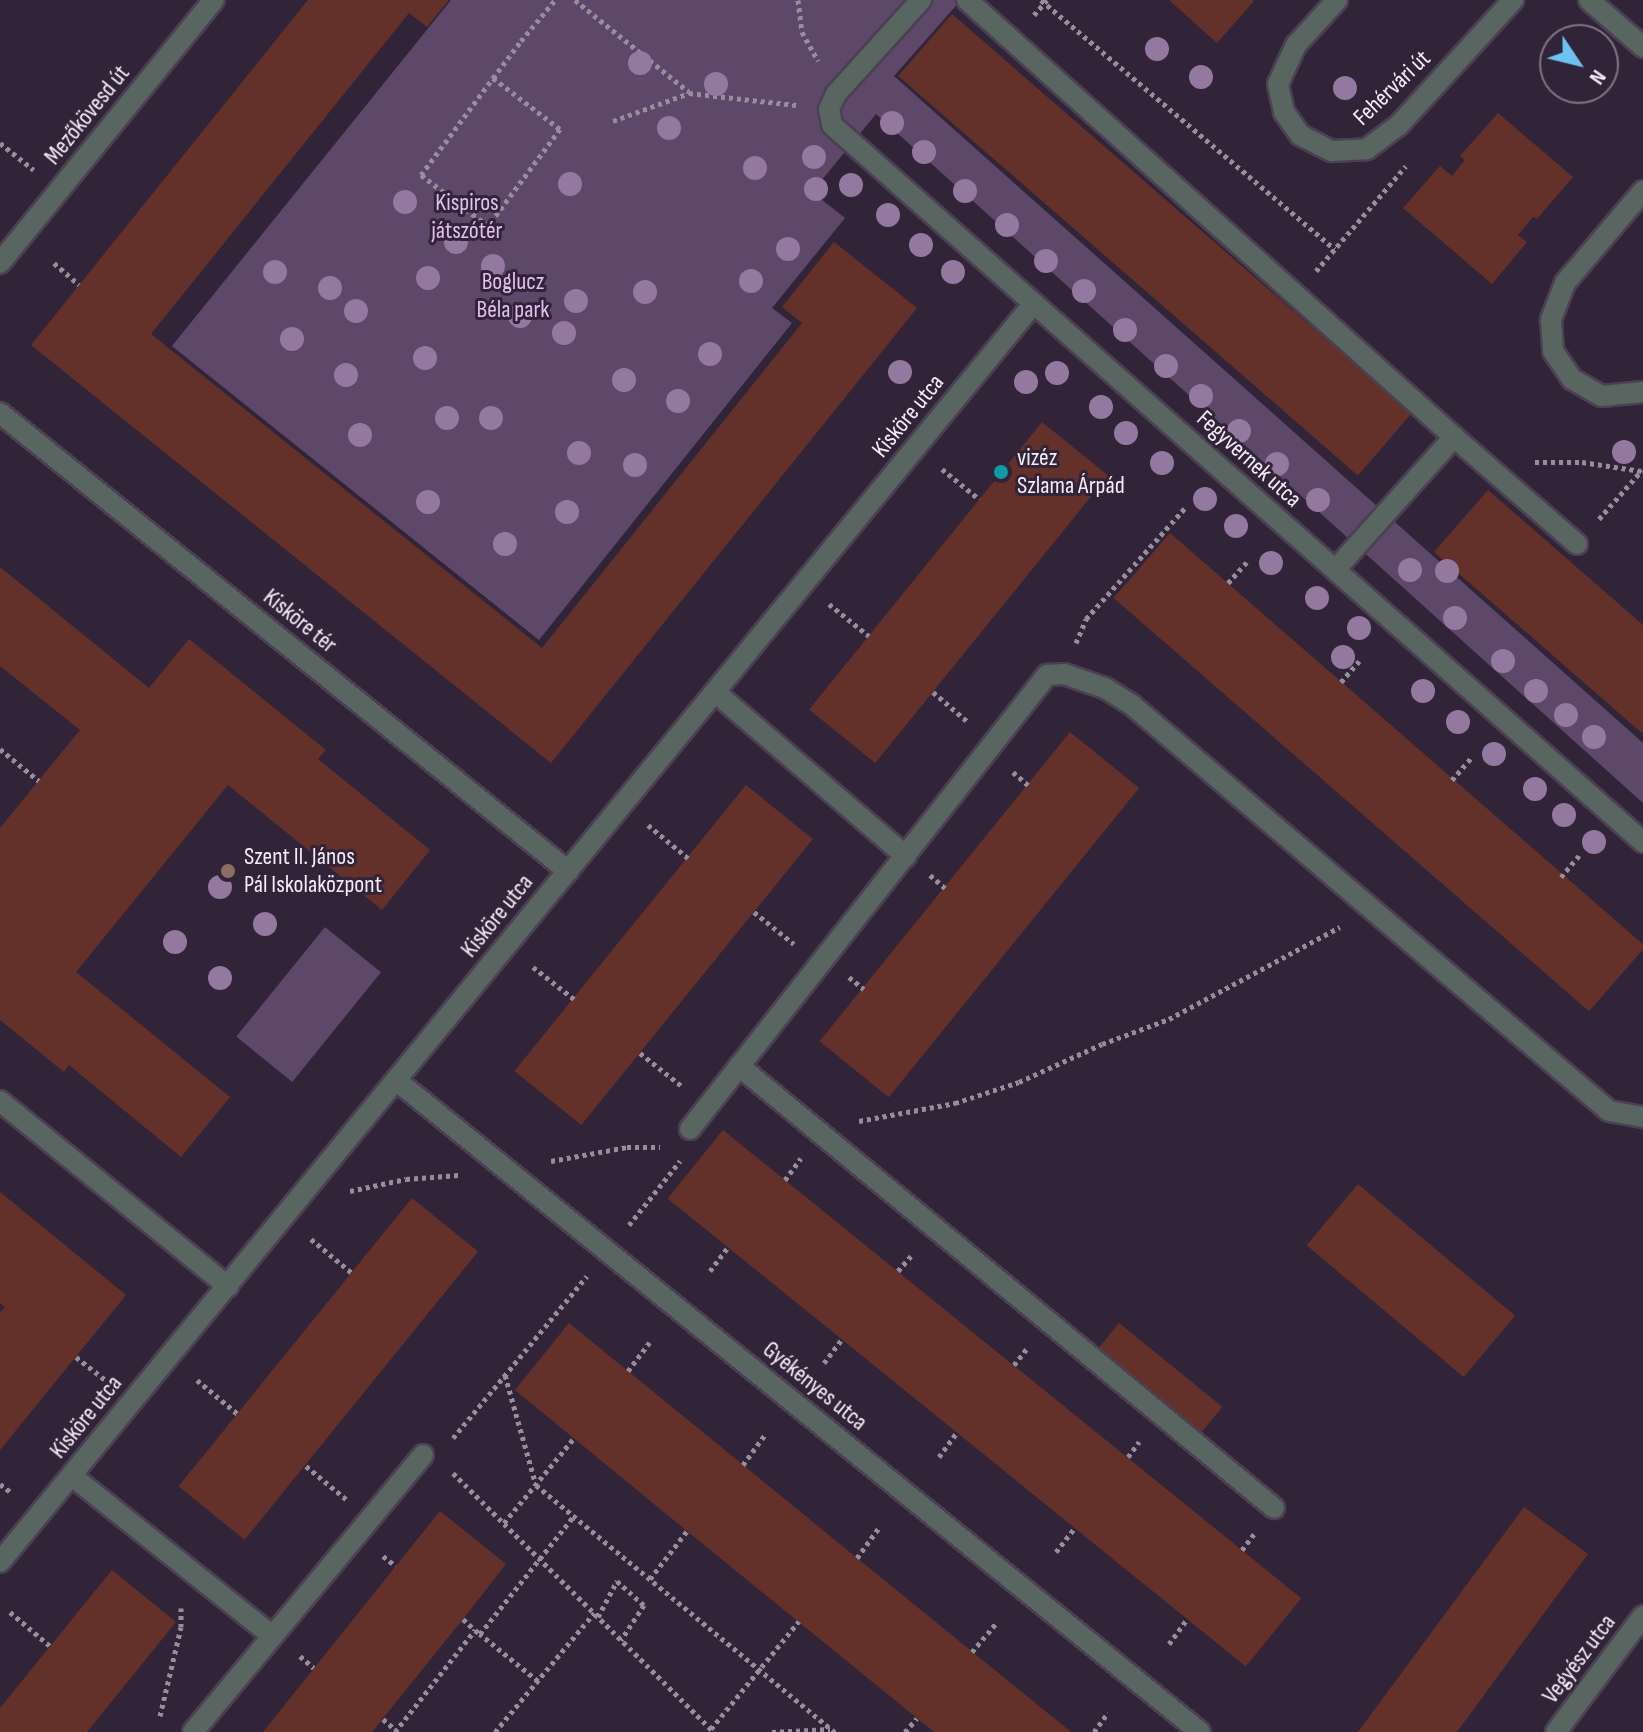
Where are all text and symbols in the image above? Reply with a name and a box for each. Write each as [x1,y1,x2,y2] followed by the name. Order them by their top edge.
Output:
[1539,24,1619,104] north arrow
[1347,44,1437,132] street label: Fehérvári út
[38,60,136,170] street label: Mezőkövesd út
[1583,64,1612,89] text: N
[432,189,502,245] park label: Kispiros játszótér
[476,268,550,324] park label: Boglucz Béla park
[866,369,950,463] street label: Kisköre utca
[1191,404,1307,514] street label: Fegyvernek utca
[1017,444,1125,500] place label: vizéz Szlama Árpád
[992,463,1010,481] marker: vizéz Szlama Árpád
[257,583,343,659] street label: Kisköre tér
[244,843,382,899] place label: Szent II. János Pál Iskolaközpont
[219,862,237,880] marker: Szent II. János Pál Iskolaközpont
[455,869,539,963] street label: Kisköre utca
[757,1335,873,1437] street label: Gyékényes utca
[44,1370,128,1464] street label: Kisköre utca
[1536,1609,1622,1709] street label: Vegyész utca

